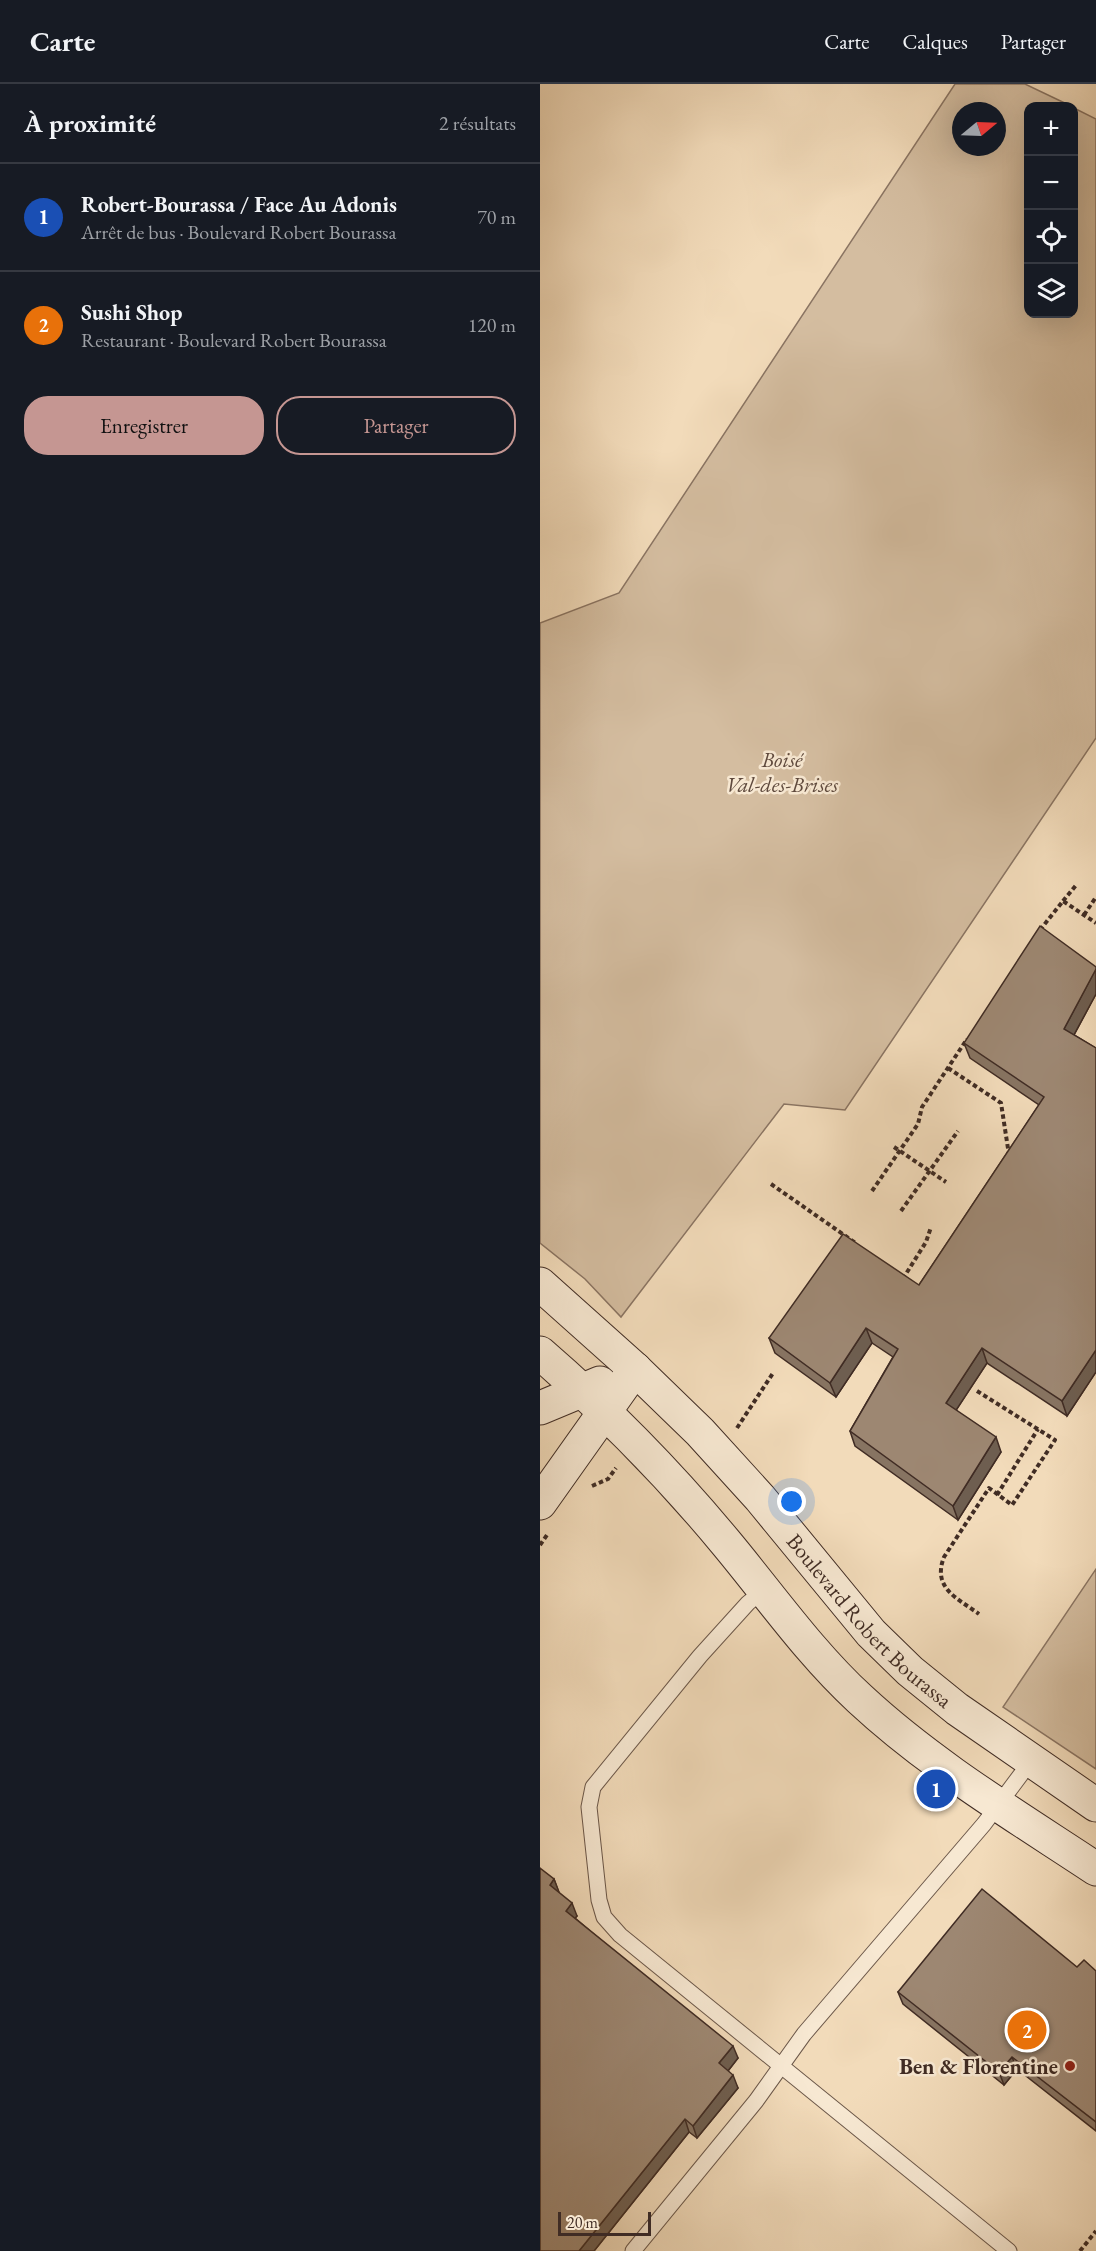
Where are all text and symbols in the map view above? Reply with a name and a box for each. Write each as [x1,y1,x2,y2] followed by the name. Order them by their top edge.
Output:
[30,23,96,59] text: Carte
[824,28,869,55] text: Carte
[902,28,968,55] text: Calques
[1001,28,1066,55] text: Partager
[952,102,1006,156] north arrow
[1024,102,1078,318] map controls
[1024,102,1078,156] button: +
[24,106,156,140] text: À proximité
[439,110,516,136] text: 2 résultats
[1024,156,1078,210] button: −
[81,190,397,219] text: Robert-Bourassa / Face Au Adonis
[38,204,49,230] text: 1
[477,204,516,230] text: 70 m
[1024,210,1078,264] button: locate
[81,219,396,245] text: Arrêt de bus · Boulevard Robert Bourassa
[1024,264,1078,318] button: layers
[81,298,182,327] text: Sushi Shop
[38,312,49,338] text: 2
[468,312,516,338] text: 120 m
[81,327,387,353] text: Restaurant · Boulevard Robert Bourassa
[24,396,264,455] button: Enregistrer
[276,396,516,455] button: Partager
[726,745,839,799] park label: Boisé Val-des-Brises
[777,1487,806,1516] your location
[780,1527,959,1714] street label: Boulevard Robert Bourassa
[916,1766,956,1812] pin: 1
[1008,2008,1046,2052] pin: 2
[899,2052,1058,2081] place label: Ben & Florentine
[1063,2059,1077,2073] marker: Ben & Florentine
[558,2209,651,2236] scale bar
[567,2212,598,2233] text: 20 m

